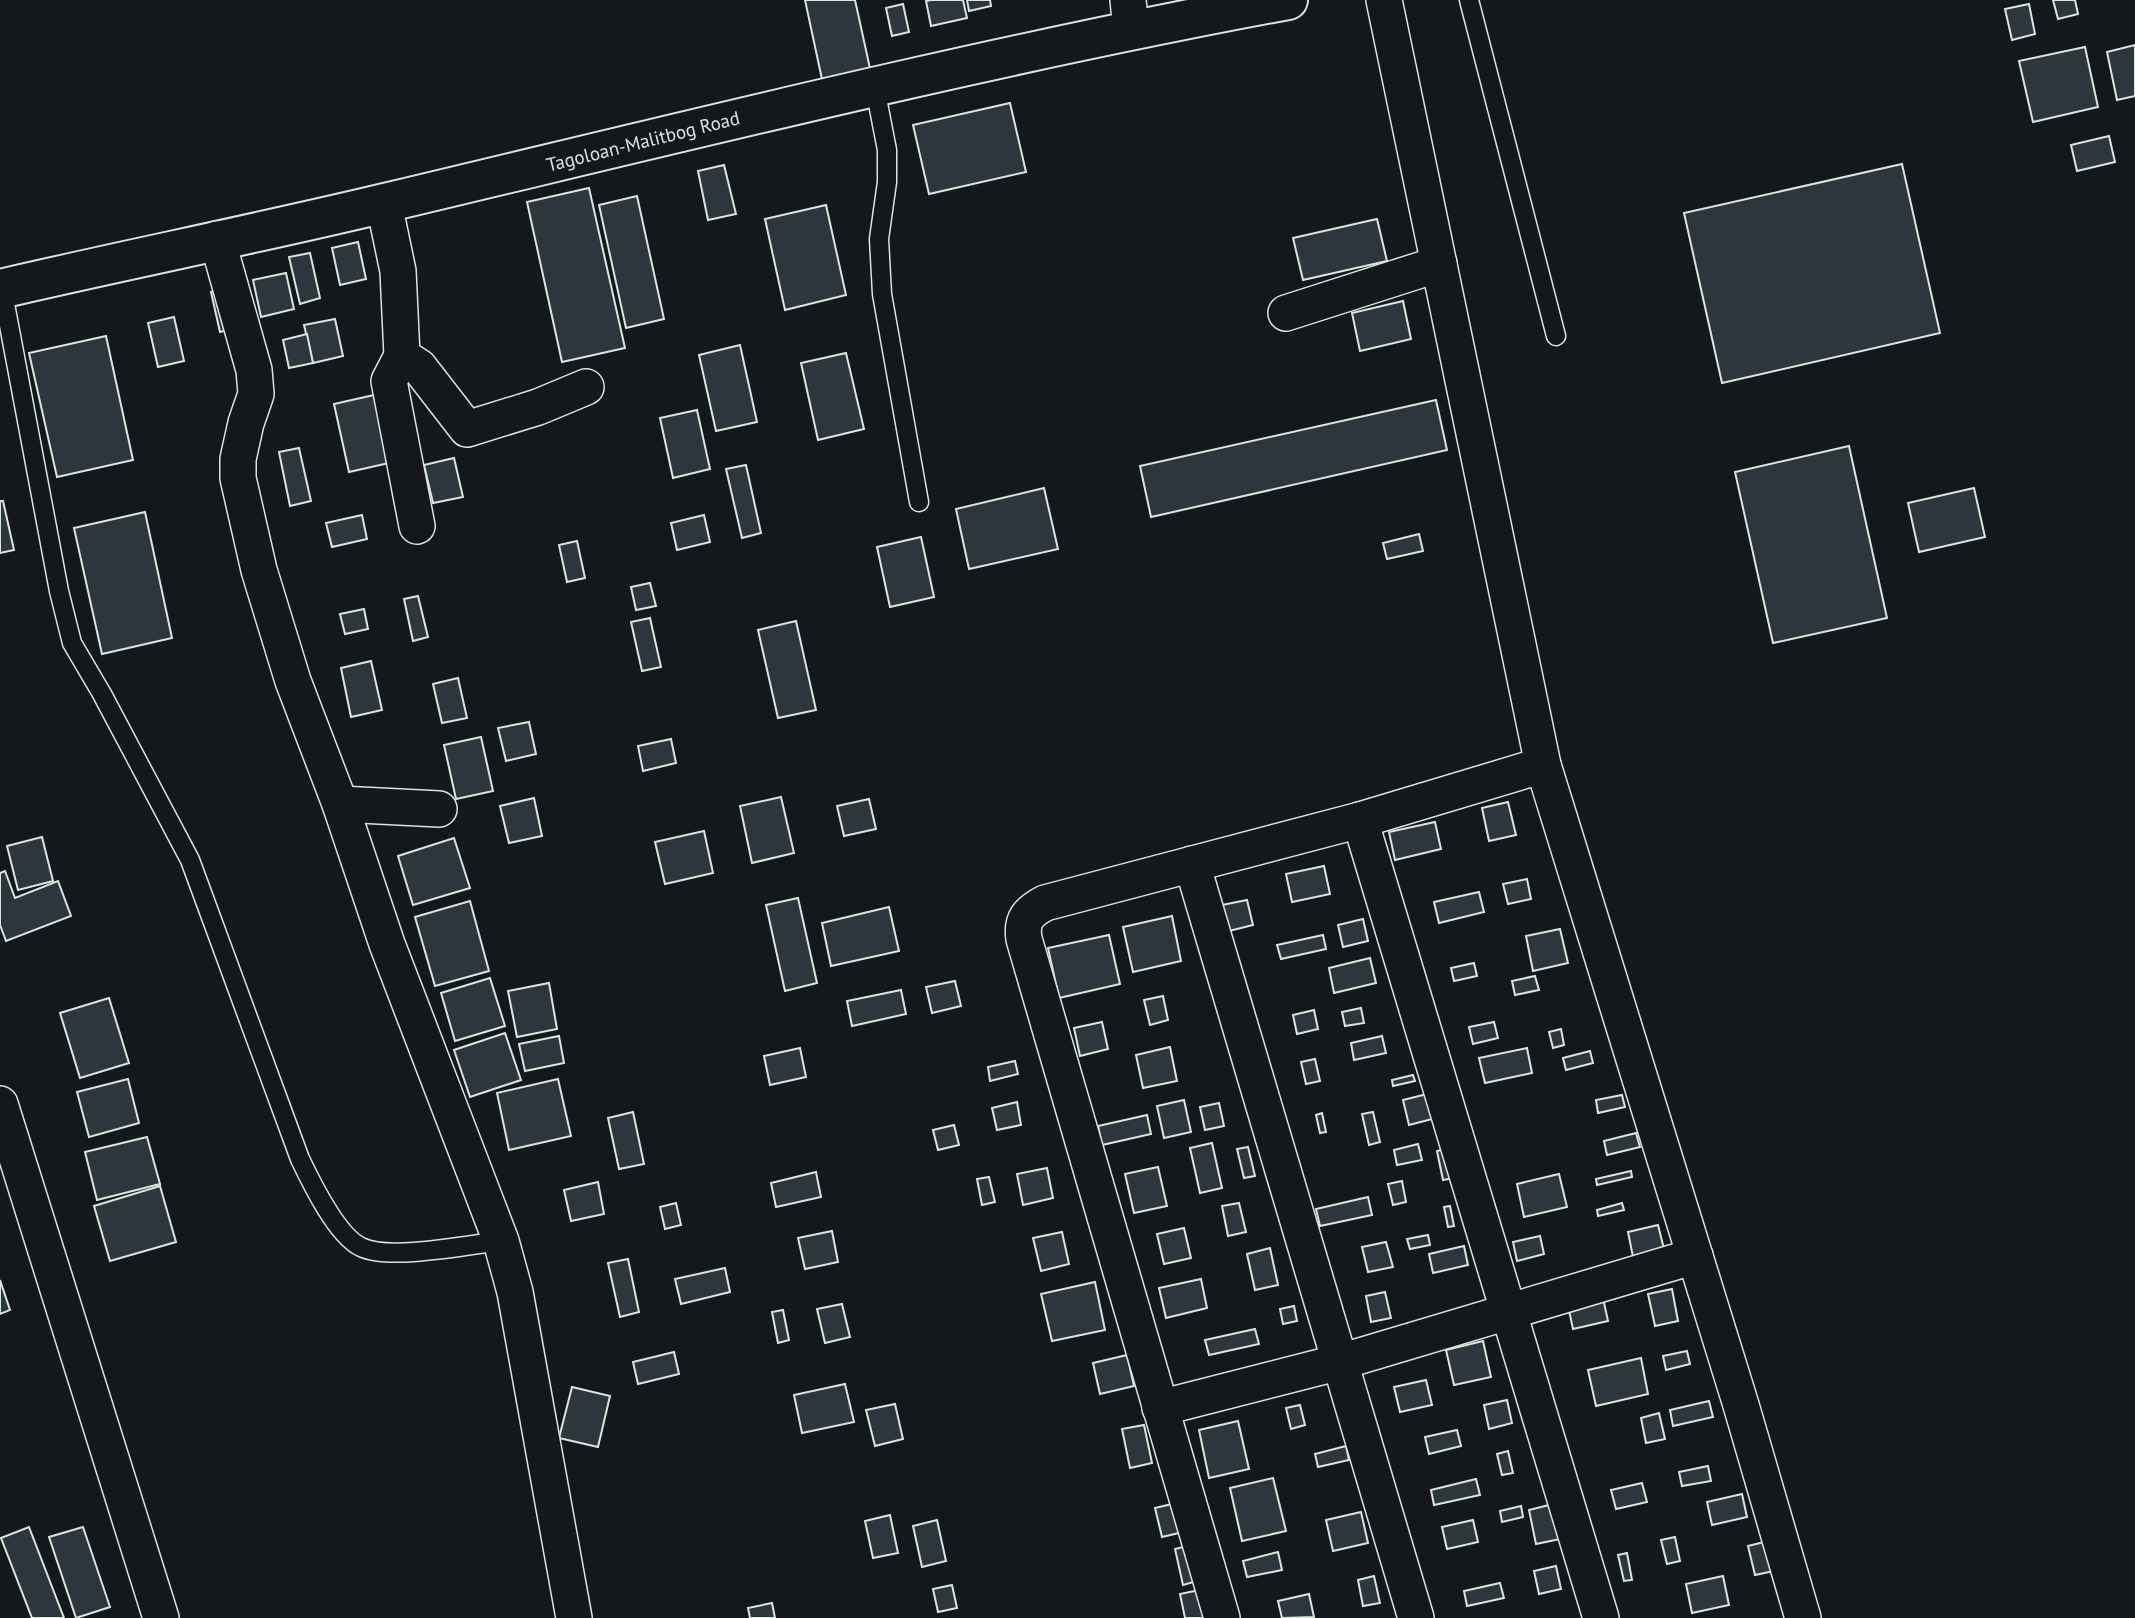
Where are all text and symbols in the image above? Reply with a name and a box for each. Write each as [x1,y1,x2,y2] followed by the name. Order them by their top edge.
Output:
[544,105,742,177] street label: Tagoloan-Malitbog Road

